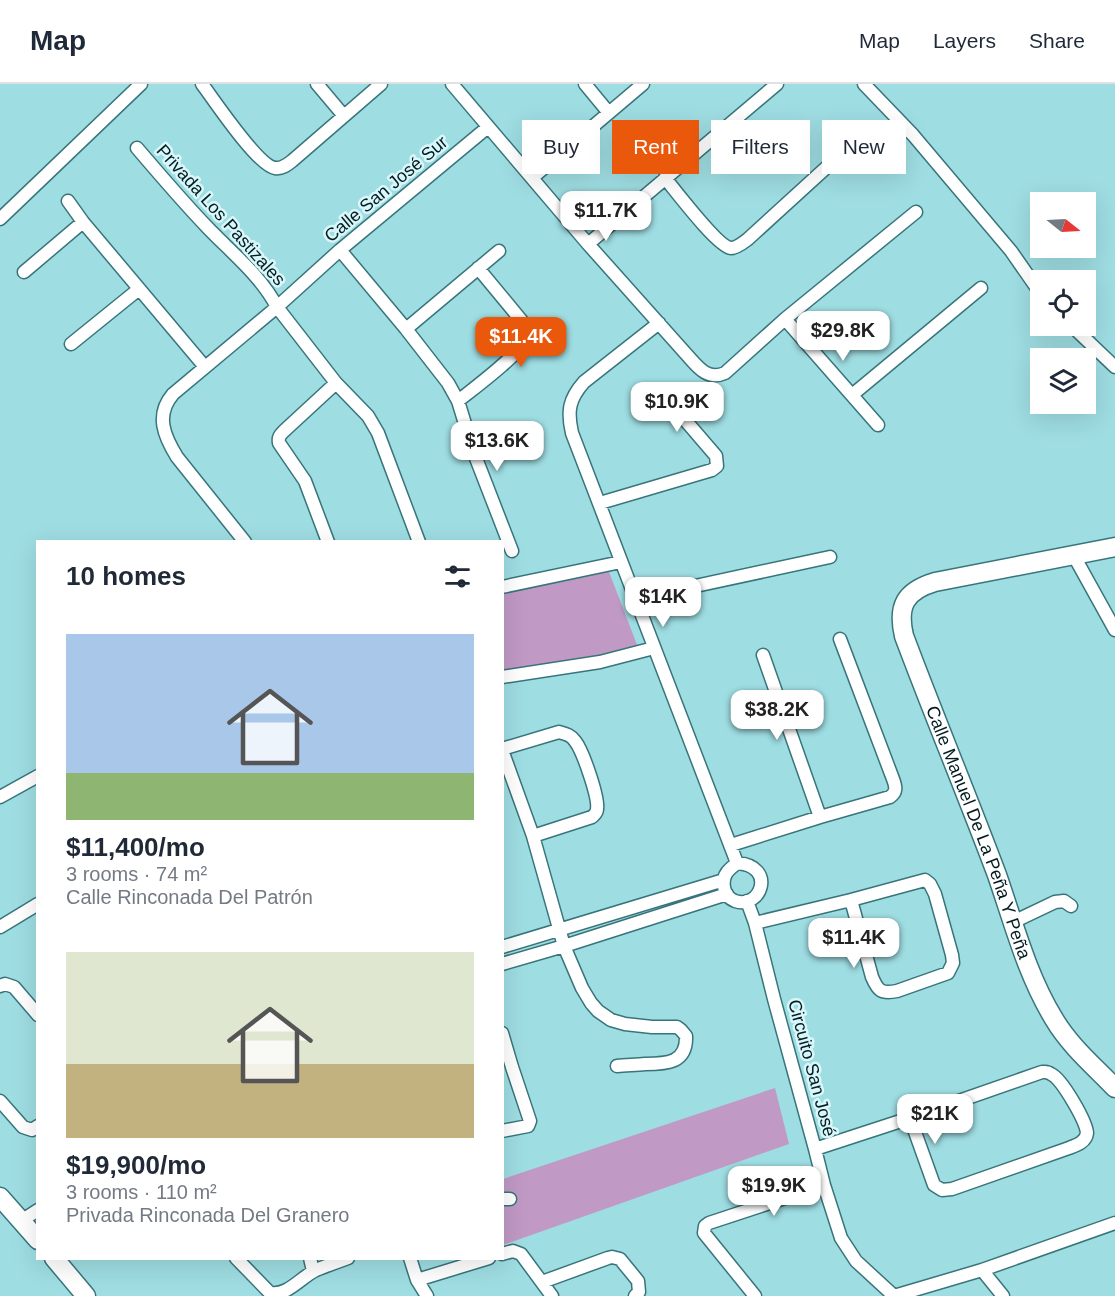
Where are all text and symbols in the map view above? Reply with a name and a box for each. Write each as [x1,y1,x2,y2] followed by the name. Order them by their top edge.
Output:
[30,25,86,56] text: Map
[859,29,900,52] text: Map
[933,29,996,52] text: Layers
[1029,29,1085,52] text: Share
[522,120,600,174] chip: Buy
[612,120,699,174] chip: Rent
[711,120,810,174] chip: Filters
[822,120,906,174] chip: New
[321,132,451,246] street label: Calle San José Sur
[153,141,289,289] street label: Privada Los Pastizales
[557,191,655,242] pin: $11.7K
[1030,192,1096,258] north arrow
[1030,192,1096,414] map controls
[574,199,638,221] text: $11.7K
[1030,270,1096,336] button: locate
[794,311,892,362] pin: $29.8K
[472,317,570,368] pin: $11.4K
[811,319,875,341] text: $29.8K
[489,325,553,347] text: $11.4K
[1030,348,1096,414] button: layers
[628,382,726,433] pin: $10.9K
[645,390,709,412] text: $10.9K
[448,421,546,472] pin: $13.6K
[465,429,529,451] text: $13.6K
[441,560,474,593] icon: filters
[66,561,186,591] text: 10 homes
[627,577,699,628] pin: $14K
[639,585,687,607] text: $14K
[216,673,324,781] icon: home
[728,690,826,741] pin: $38.2K
[745,698,809,720] text: $38.2K
[922,703,1035,963] street label: Calle Manuel De La Peña Y Peña
[66,832,205,862] text: $11,400/mo
[66,863,207,885] text: 3 rooms · 74 m²
[66,886,313,908] text: Calle Rinconada Del Patrón
[805,918,903,969] pin: $11.4K
[822,926,886,948] text: $11.4K
[216,991,324,1099] icon: home
[784,997,840,1139] street label: Circuito San José
[899,1094,971,1145] pin: $21K
[911,1102,959,1124] text: $21K
[66,1150,206,1180] text: $19,900/mo
[725,1166,823,1217] pin: $19.9K
[742,1174,806,1196] text: $19.9K
[66,1181,217,1203] text: 3 rooms · 110 m²
[66,1204,350,1226] text: Privada Rinconada Del Granero

